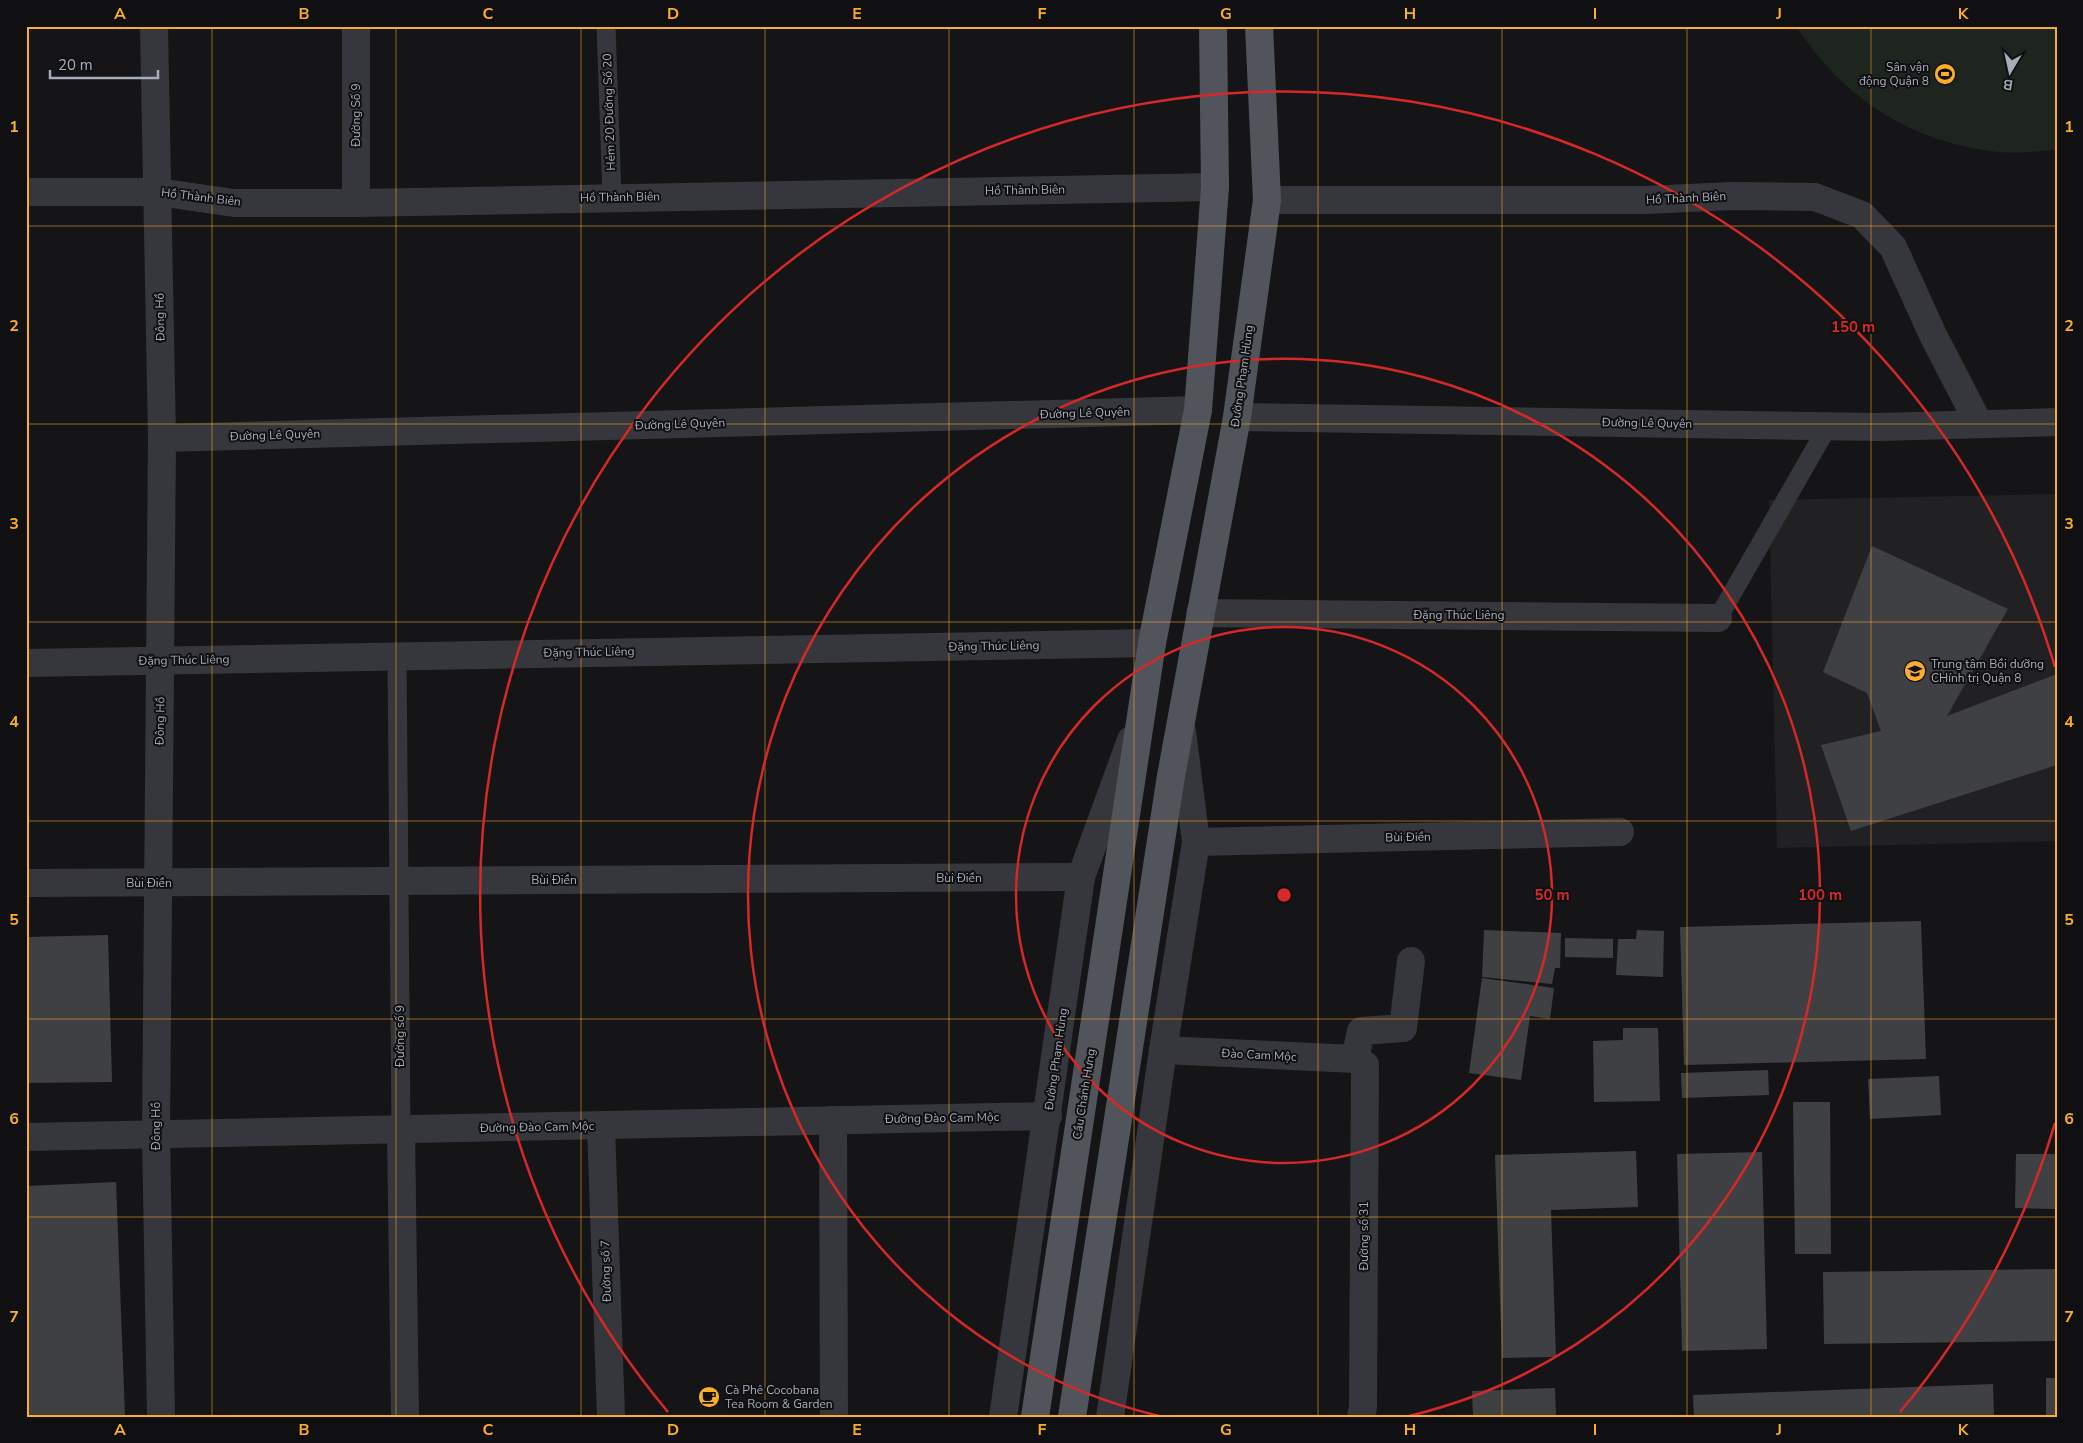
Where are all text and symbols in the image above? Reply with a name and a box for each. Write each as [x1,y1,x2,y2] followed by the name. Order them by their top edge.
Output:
[114,3,126,25] text: A
[298,3,310,25] text: B
[483,3,494,25] text: C
[667,3,679,25] text: D
[852,3,862,25] text: E
[1038,3,1047,25] text: F
[1220,3,1232,25] text: G
[1404,3,1416,25] text: H
[1593,3,1597,25] text: I
[1775,3,1782,25] text: J
[1958,3,1970,25] text: K
[50,48,158,80] scale bar
[1986,48,2036,98] north arrow
[599,53,619,171] street label: Hẻm 20 Đường Số 20
[58,55,93,75] text: 20 m
[1859,59,1929,89] place label: Sân vận động Quận 8
[1933,62,1957,86] sports icon: Sân vận động Quận 8
[2002,74,2014,94] text: B
[348,83,364,148] street label: Đường Số 9
[9,116,19,138] text: 1
[2064,116,2074,138] text: 1
[985,181,1065,199] street label: Hồ Thành Biên
[160,184,242,210] street label: Hồ Thành Biên
[580,188,660,206] street label: Hồ Thành Biên
[1646,188,1726,208] street label: Hồ Thành Biên
[152,292,168,342] street label: Đông Hồ
[9,315,19,337] text: 2
[2064,315,2074,337] text: 2
[1831,317,1875,337] text: 150 m
[1227,324,1257,429] street label: Đường Phạm Hùng
[1039,403,1130,423] street label: Đường Lê Quyên
[634,414,725,434] street label: Đường Lê Quyên
[1601,414,1692,432] street label: Đường Lê Quyên
[229,425,320,445] street label: Đường Lê Quyên
[9,513,19,535] text: 3
[2064,513,2074,535] text: 3
[1412,607,1505,623] street label: Đặng Thúc Liêng
[947,637,1040,655] street label: Đặng Thúc Liêng
[542,643,635,661] street label: Đặng Thúc Liêng
[137,651,230,669] street label: Đặng Thúc Liêng
[1931,656,2044,686] place label: Trung tâm Bồi dưỡng CHính trị Quận 8
[1903,659,1927,683] school or university icon: Trung tâm Bồi dưỡng CHính trị Quận 8
[152,696,168,746] street label: Đông Hồ
[9,711,19,733] text: 4
[2064,711,2074,733] text: 4
[1385,829,1431,845] street label: Bùi Điền
[936,870,982,886] street label: Bùi Điền
[531,872,577,888] street label: Bùi Điền
[126,875,172,891] street label: Bùi Điền
[1534,885,1570,905] text: 50 m
[1798,885,1842,905] text: 100 m
[1275,886,1293,904] centre of rings
[9,909,19,931] text: 5
[2064,909,2074,931] text: 5
[392,1005,408,1068] street label: Đường số 9
[1041,1007,1071,1112] street label: Đường Phạm Hùng
[1220,1045,1297,1065] street label: Đào Cam Mộc
[1069,1047,1099,1141] street label: Cầu Chánh Hưng
[148,1102,164,1151] street label: Đông Hồ
[9,1108,19,1130] text: 6
[2064,1108,2074,1130] text: 6
[884,1109,1000,1127] street label: Đường Đào Cam Mộc
[479,1118,595,1136] street label: Đường Đào Cam Mộc
[1356,1201,1372,1272] street label: Đường số 31
[597,1240,615,1303] street label: Đường số 7
[9,1306,19,1328] text: 7
[2064,1306,2074,1328] text: 7
[725,1382,833,1412] place label: Cà Phê Cocobana Tea Room & Garden
[697,1385,721,1409] cafe icon: Cà Phê Cocobana Tea Room & Garden
[114,1419,126,1441] text: A
[298,1419,310,1441] text: B
[483,1419,494,1441] text: C
[667,1419,679,1441] text: D
[852,1419,862,1441] text: E
[1038,1419,1047,1441] text: F
[1220,1419,1232,1441] text: G
[1404,1419,1416,1441] text: H
[1593,1419,1597,1441] text: I
[1775,1419,1782,1441] text: J
[1958,1419,1970,1441] text: K

